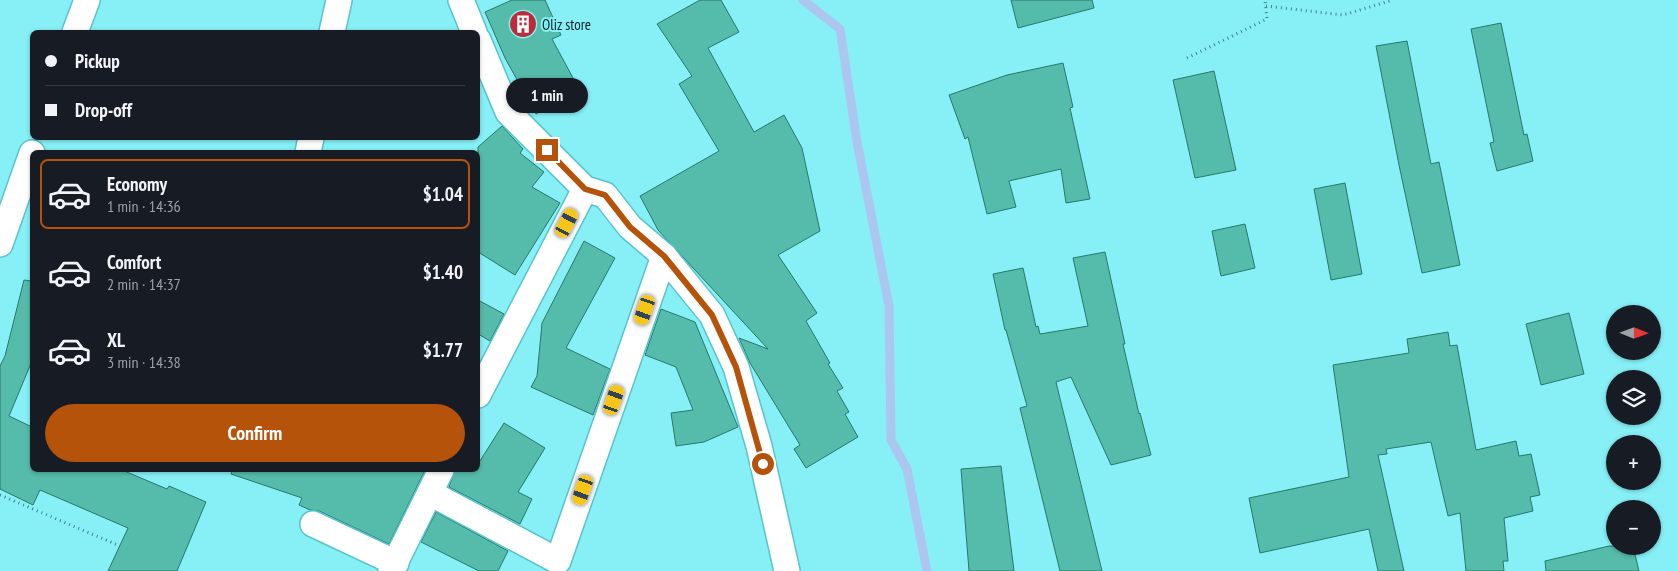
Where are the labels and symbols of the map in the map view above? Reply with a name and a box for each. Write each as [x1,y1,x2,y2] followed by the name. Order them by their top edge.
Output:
[508,9,538,39] building icon: Oliz store
[542,15,591,34] place label: Oliz store
[506,78,588,112] callout: 1 min
[536,139,558,161] route end
[553,206,580,240] car
[633,293,656,327] car
[1606,305,1661,360] north arrow
[602,383,625,417] car
[752,453,774,475] route start
[571,473,594,507] car

